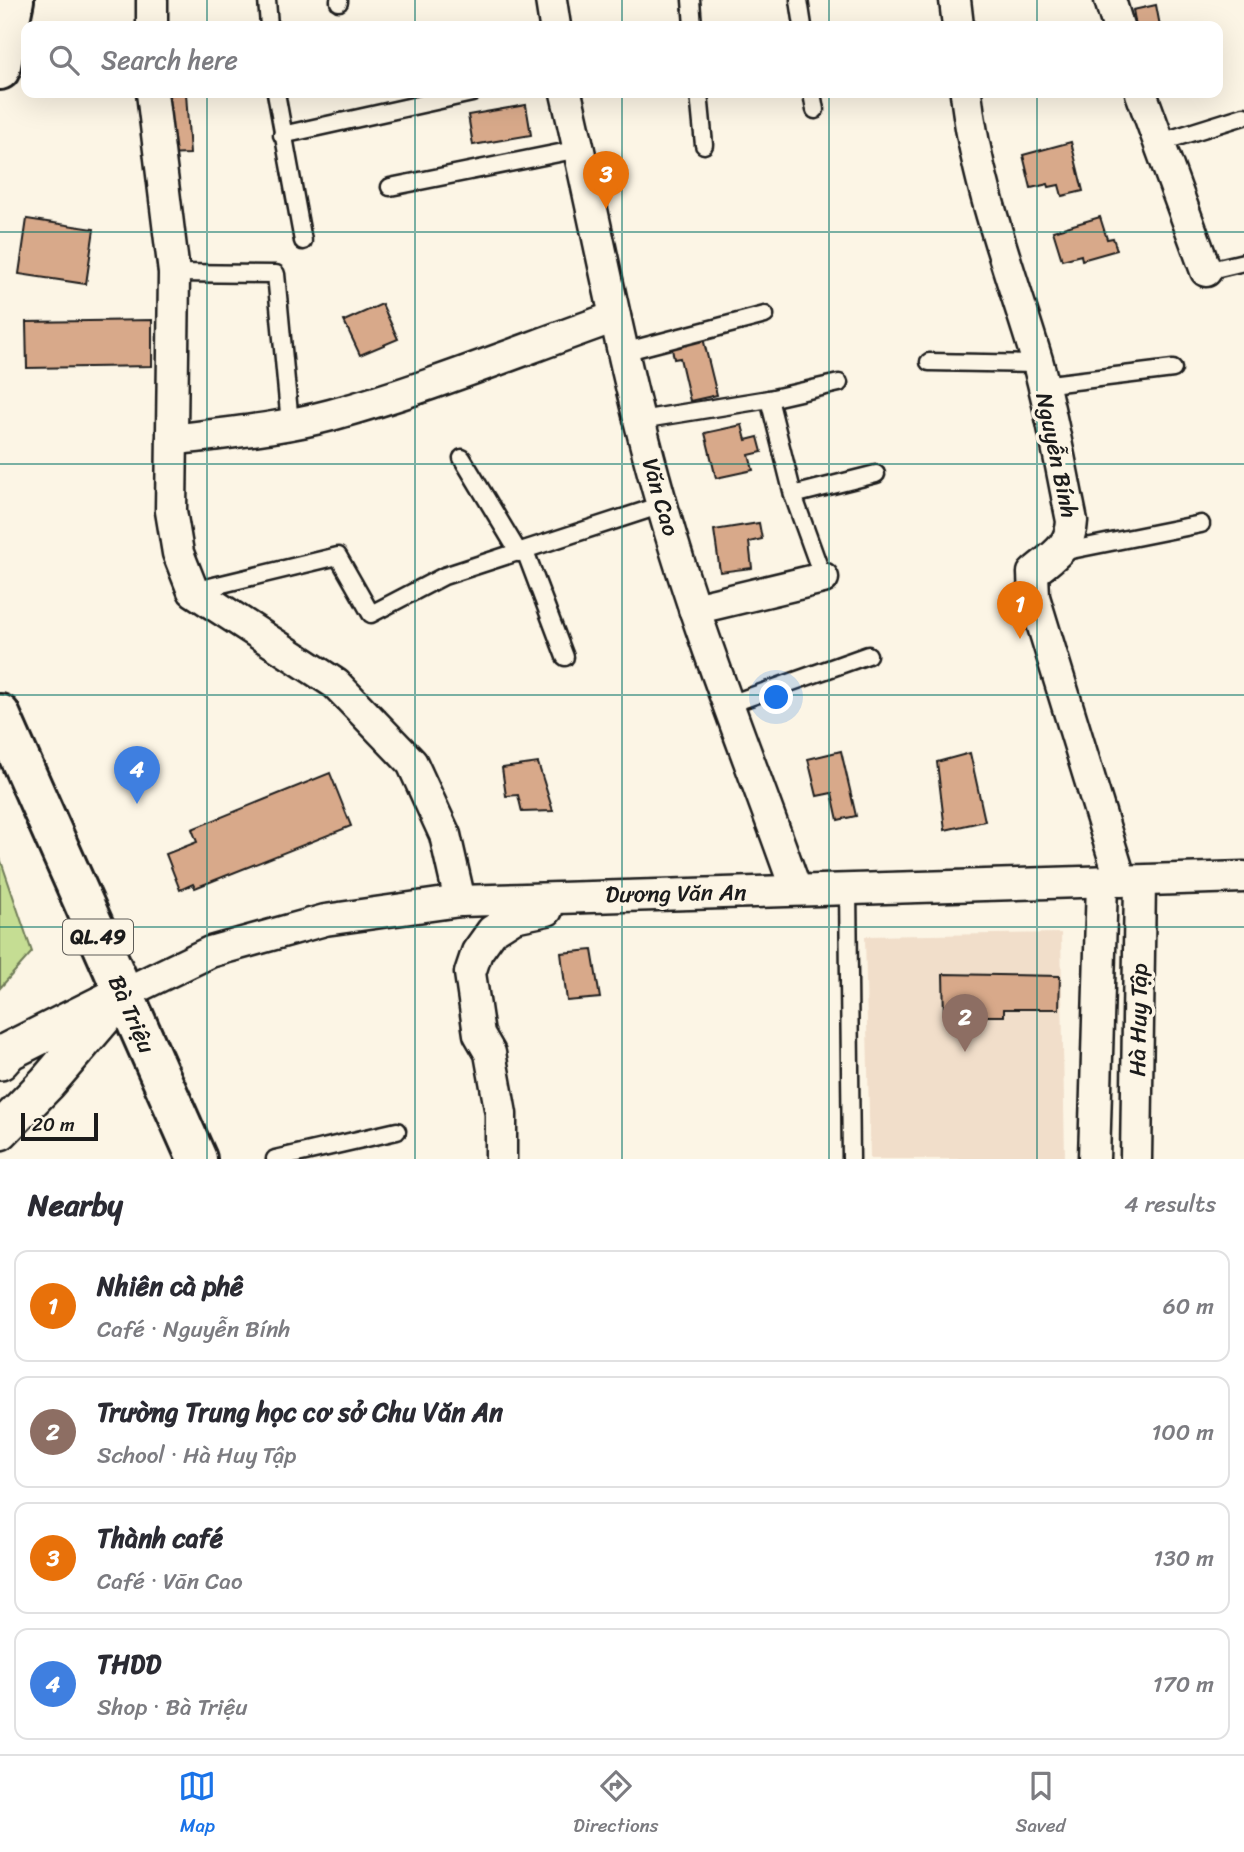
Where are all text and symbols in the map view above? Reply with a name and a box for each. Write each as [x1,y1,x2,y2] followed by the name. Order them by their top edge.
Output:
[21,21,1223,98] search box
[101,37,238,83] text: Search here
[45,41,83,79] icon: search
[583,151,629,209] pin: 3
[1023,389,1090,522] street label: Nguyễn Bính
[630,453,691,541] street label: Văn Cao
[997,581,1043,639] pin: 1
[759,680,793,714] your location
[114,746,160,804] pin: 4
[605,872,747,915] street label: Dương Văn An
[63,920,133,954] road number: QL.49
[1117,963,1160,1077] street label: Hà Huy Tập
[96,968,167,1061] street label: Bà Triệu
[942,994,988,1052] pin: 2
[32,1108,75,1141] text: 20 m
[21,1110,98,1142] scale bar
[28,1178,123,1232] text: Nearby
[1124,1184,1216,1225] text: 4 results
[97,1263,243,1309] text: Nhiên cà phê
[48,1286,58,1327] text: 1
[1163,1286,1214,1327] text: 60 m
[97,1309,290,1350] text: Café · Nguyễn Bính
[97,1389,503,1435] text: Trường Trung học cơ sở Chu Văn An
[46,1412,60,1453] text: 2
[1151,1412,1214,1453] text: 100 m
[97,1435,296,1476] text: School · Hà Huy Tập
[97,1515,223,1561] text: Thành café
[47,1538,59,1579] text: 3
[1153,1538,1214,1579] text: 130 m
[97,1561,243,1602] text: Café · Văn Cao
[97,1641,161,1687] text: THDD
[46,1664,60,1705] text: 4
[1153,1664,1214,1705] text: 170 m
[97,1687,248,1728] text: Shop · Bà Triệu
[178,1767,216,1842] tab: Map
[573,1767,659,1842] tab: Directions
[1015,1767,1066,1842] tab: Saved

